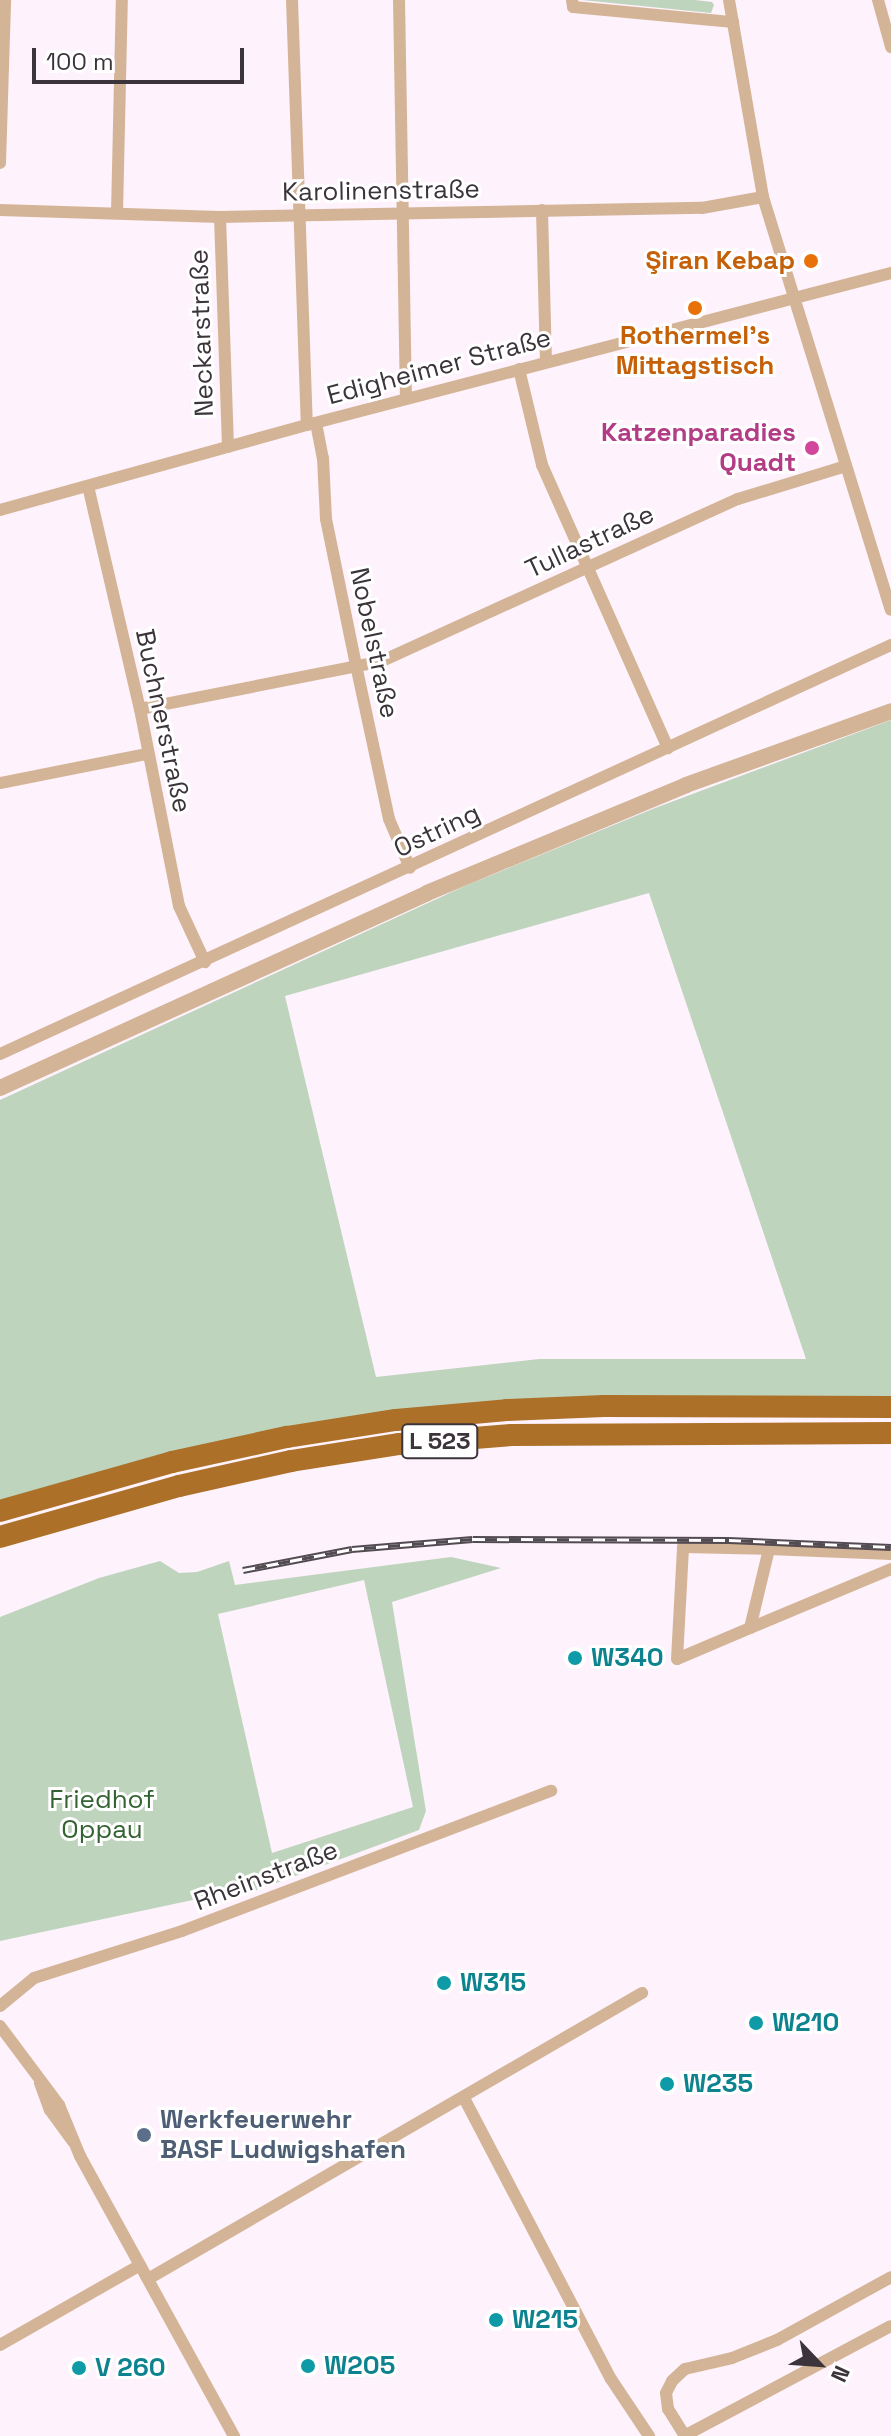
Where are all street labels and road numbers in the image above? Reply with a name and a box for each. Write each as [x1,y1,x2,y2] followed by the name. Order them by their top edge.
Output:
[282,174,480,208] street label: Karolinenstraße
[183,249,221,417] street label: Neckarstraße
[324,322,554,412] street label: Edigheimer Straße
[521,499,659,585] street label: Tullastraße
[343,565,405,721] street label: Nobelstraße
[128,626,198,816] street label: Buchnerstraße
[389,798,485,864] street label: Ostring
[400,1421,480,1461] road number: L 523
[190,1834,342,1918] street label: Rheinstraße

